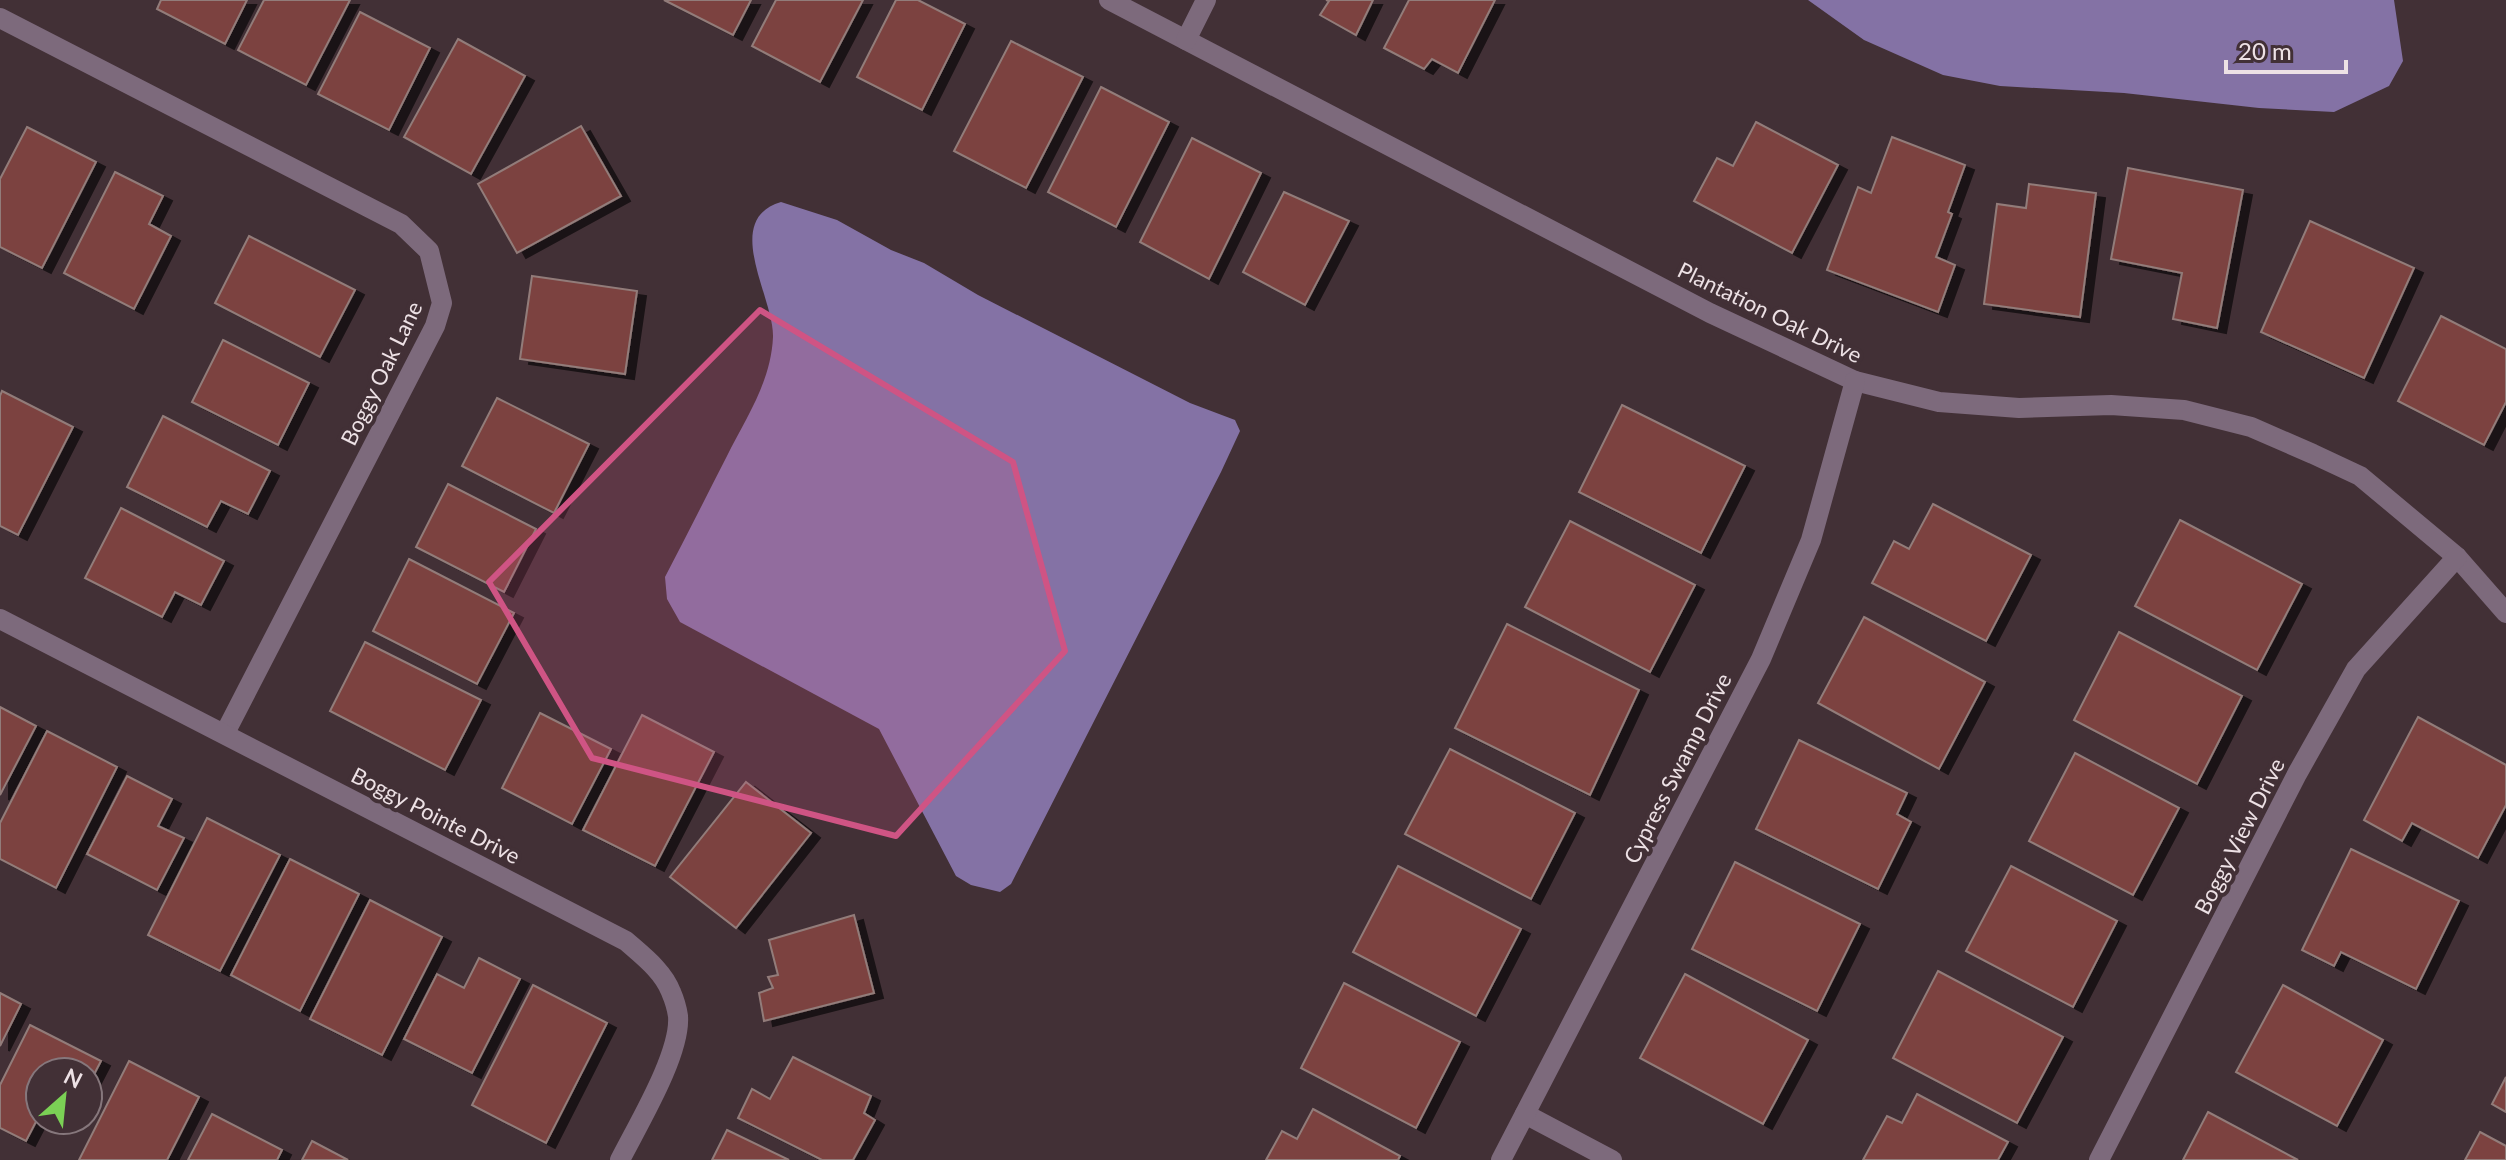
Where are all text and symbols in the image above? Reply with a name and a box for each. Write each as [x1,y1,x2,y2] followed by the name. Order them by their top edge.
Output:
[2226,24,2346,74] scale bar
[2238,36,2292,65] text: 20 m
[1674,256,1866,368] street label: Plantation Oak Drive
[334,297,428,449] street label: Boggy Oak Lane
[1617,668,1737,868] street label: Cypress Swamp Drive
[2188,753,2290,919] street label: Boggy View Drive
[347,761,525,869] street label: Boggy Pointe Drive
[24,1056,104,1136] north arrow
[60,1062,87,1094] text: N

